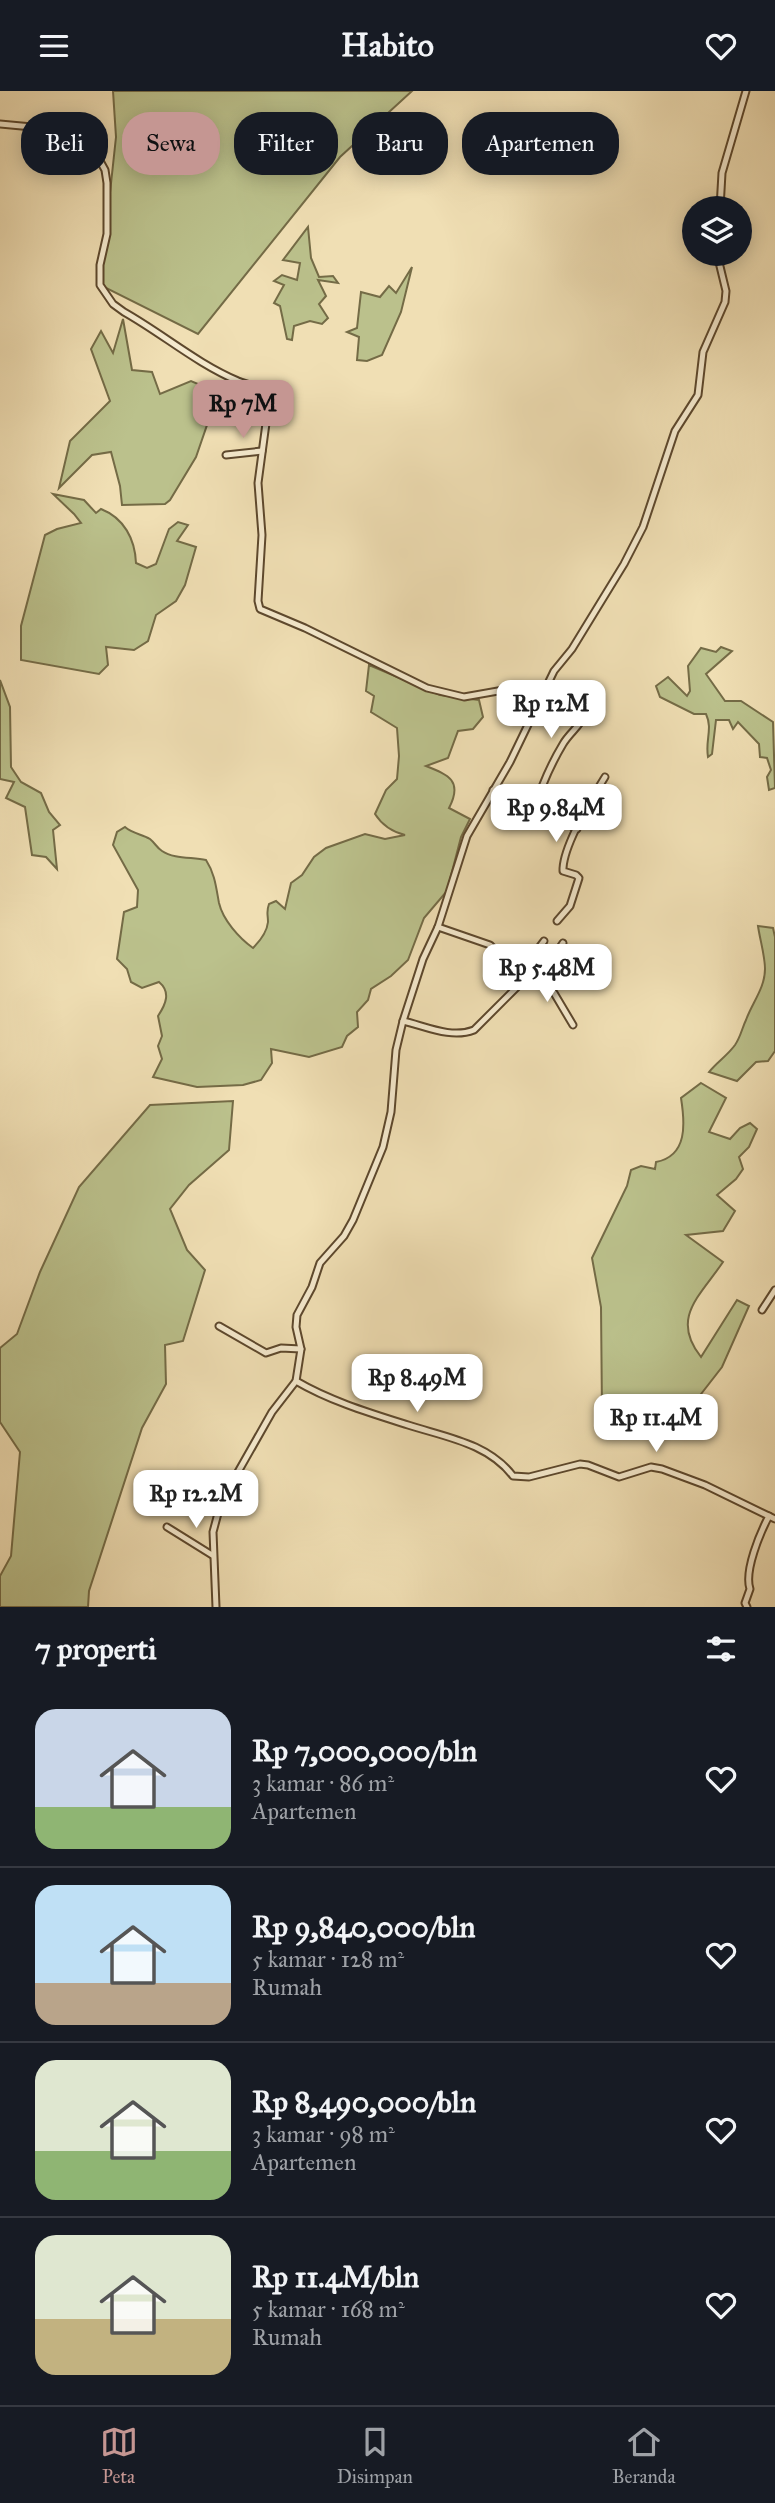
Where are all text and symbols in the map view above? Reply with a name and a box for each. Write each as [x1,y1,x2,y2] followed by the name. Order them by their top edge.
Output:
[341,26,434,65] text: Habito
[35,27,73,65] icon: menu
[702,27,740,65] icon: heart
[21,112,108,175] chip: Beli
[122,112,220,175] chip: Sewa
[234,112,338,175] chip: Filter
[352,112,448,175] chip: Baru
[462,112,619,175] chip: Apartemen
[682,196,752,266] map controls
[682,196,752,266] button: layers
[194,381,292,440] pin: Rp 7M
[209,389,277,417] text: Rp 7M
[494,681,608,740] pin: Rp 12M
[513,689,589,717] text: Rp 12M
[484,785,628,844] pin: Rp 9.84M
[507,793,605,821] text: Rp 9.84M
[475,944,619,1004] pin: Rp 5.48M
[499,953,595,981] text: Rp 5.48M
[345,1355,489,1414] pin: Rp 8.49M
[368,1363,466,1391] text: Rp 8.49M
[584,1395,728,1454] pin: Rp 11.4M
[610,1403,702,1431] text: Rp 11.4M
[124,1471,268,1530] pin: Rp 12.2M
[149,1479,243,1507] text: Rp 12.2M
[702,1630,740,1668] icon: filters
[35,1631,156,1667] text: 7 properti
[252,1733,477,1769] text: Rp 7,000,000/bln
[91,1737,175,1821] icon: home
[702,1760,740,1798] icon: heart
[252,1769,394,1797] text: 3 kamar · 86 m²
[252,1797,356,1825] text: Apartemen
[252,1909,476,1945] text: Rp 9,840,000/bln
[91,1913,175,1997] icon: home
[702,1936,740,1974] icon: heart
[252,1945,404,1973] text: 5 kamar · 128 m²
[252,1973,322,2001] text: Rumah
[252,2084,476,2120] text: Rp 8,490,000/bln
[91,2088,175,2172] icon: home
[702,2111,740,2149] icon: heart
[252,2120,395,2148] text: 3 kamar · 98 m²
[252,2148,356,2176] text: Apartemen
[252,2259,419,2295] text: Rp 11.4M/bln
[91,2263,175,2347] icon: home
[702,2286,740,2324] icon: heart
[252,2295,405,2323] text: 5 kamar · 168 m²
[252,2323,322,2351] text: Rumah
[100,2423,138,2488] tab: Peta
[337,2423,413,2488] tab: Disimpan
[612,2423,675,2488] tab: Beranda

